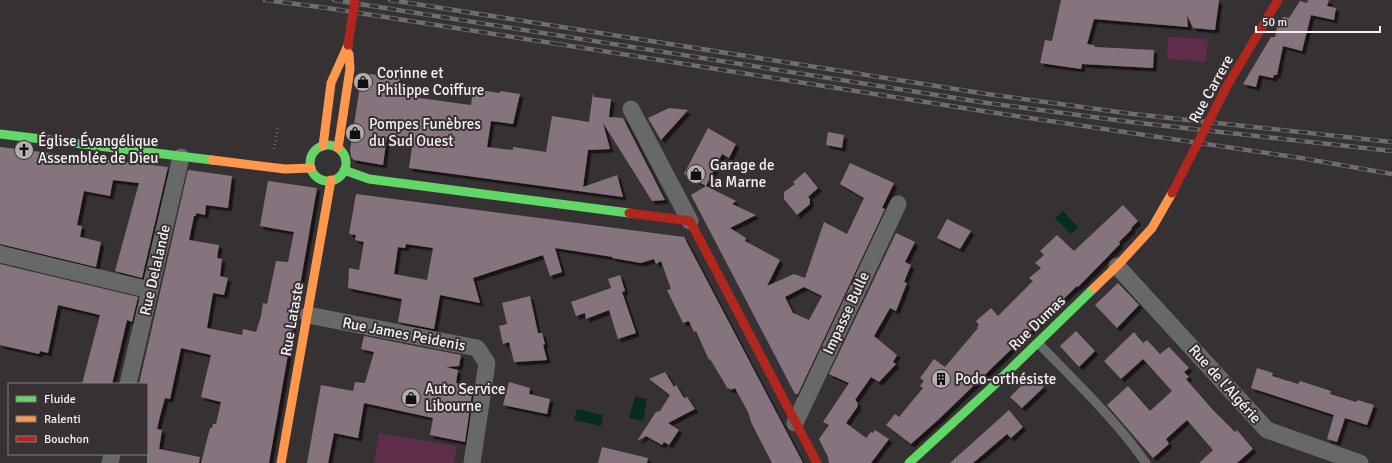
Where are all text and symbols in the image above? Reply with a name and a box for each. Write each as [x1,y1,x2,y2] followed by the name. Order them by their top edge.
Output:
[1256,8,1380,34] scale bar
[1262,15,1287,30] text: 50 m
[1185,52,1237,126] street label: Rue Carrere
[377,64,484,99] place label: Corinne et Philippe Coiffure
[352,71,374,93] shop icon: Corinne et Philippe Coiffure
[369,115,481,150] place label: Pompes Funèbres du Sud Ouest
[344,122,366,144] shop icon: Pompes Funèbres du Sud Ouest
[38,131,159,167] place label: Église Évangélique Assemblée de Dieu
[13,139,35,161] church icon: Église Évangélique Assemblée de Dieu
[710,156,774,191] place label: Garage de la Marne
[685,163,707,185] shop icon: Garage de la Marne
[136,223,174,317] street label: Rue Delalande
[819,269,873,357] street label: Impasse Bulle
[277,281,307,357] street label: Rue Lataste
[1005,291,1069,354] street label: Rue Dumas
[341,313,467,355] street label: Rue James Peidenis
[1185,341,1265,427] street label: Rue de l'Algérie
[930,368,952,390] building icon: Podo-orthésiste
[955,370,1056,388] place label: Podo-orthésiste
[425,380,505,415] place label: Auto Service Libourne
[8,383,148,455] legend
[400,387,422,409] shop icon: Auto Service Libourne
[44,392,76,407] text: Fluide
[44,412,81,427] text: Ralenti
[44,432,89,447] text: Bouchon

